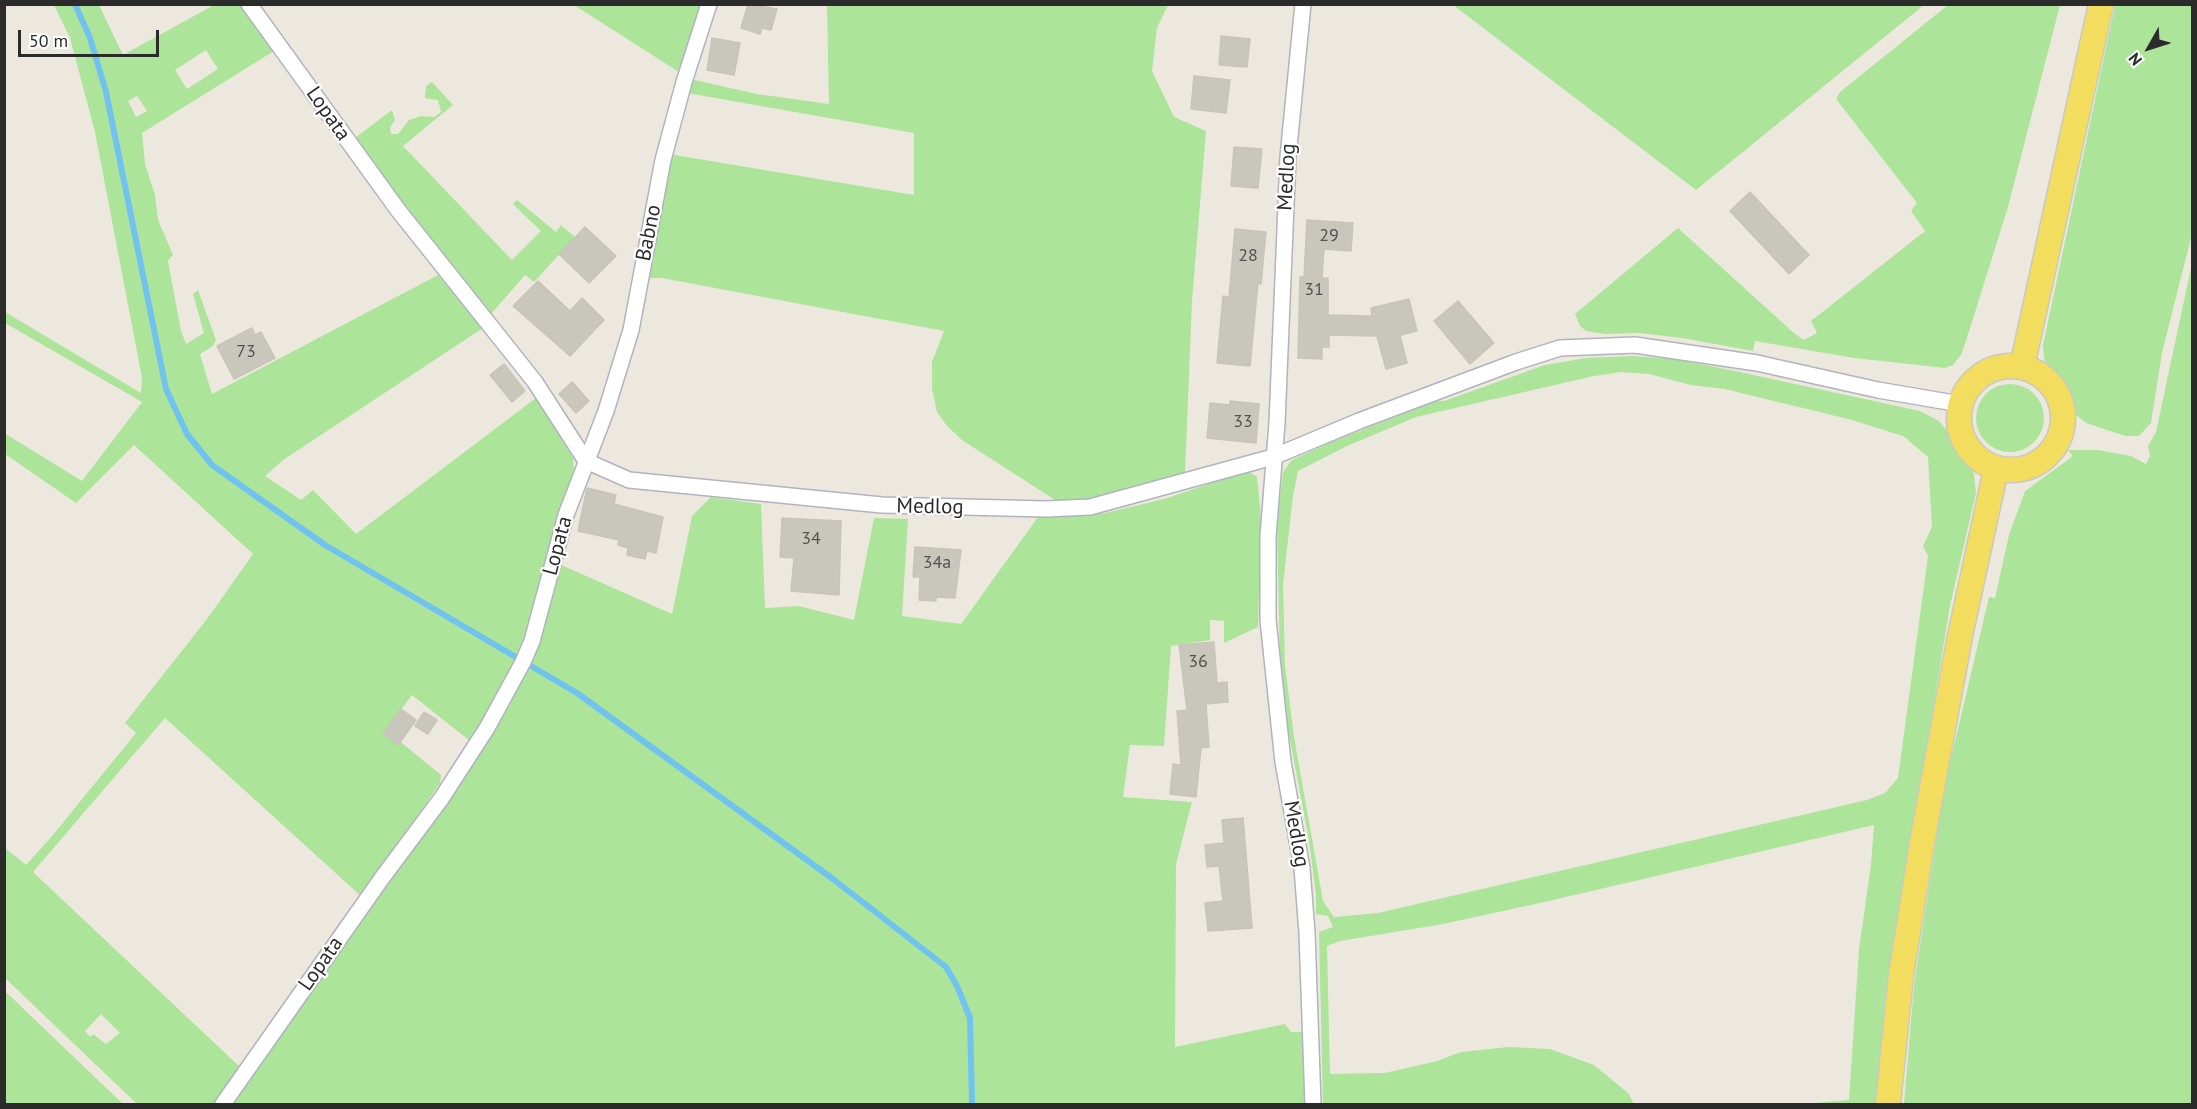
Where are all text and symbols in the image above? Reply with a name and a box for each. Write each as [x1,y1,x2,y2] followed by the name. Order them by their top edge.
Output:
[21,18,162,56] scale bar
[2119,18,2179,78] north arrow
[29,29,68,52] text: 50 m
[2124,49,2146,70] text: N
[300,82,356,146] street label: Lopata
[1273,143,1301,211] street label: Medlog
[631,203,667,263] street label: Babno
[1319,225,1339,247] house number: 29
[1238,245,1258,267] house number: 28
[1304,279,1324,301] house number: 31
[236,341,256,363] house number: 73
[1233,411,1253,433] house number: 33
[896,494,964,520] street label: Medlog
[538,514,578,578] street label: Lopata
[801,528,821,550] house number: 34
[923,552,951,574] house number: 34a
[1188,651,1208,673] house number: 36
[1278,799,1314,869] street label: Medlog
[293,932,349,996] street label: Lopata

